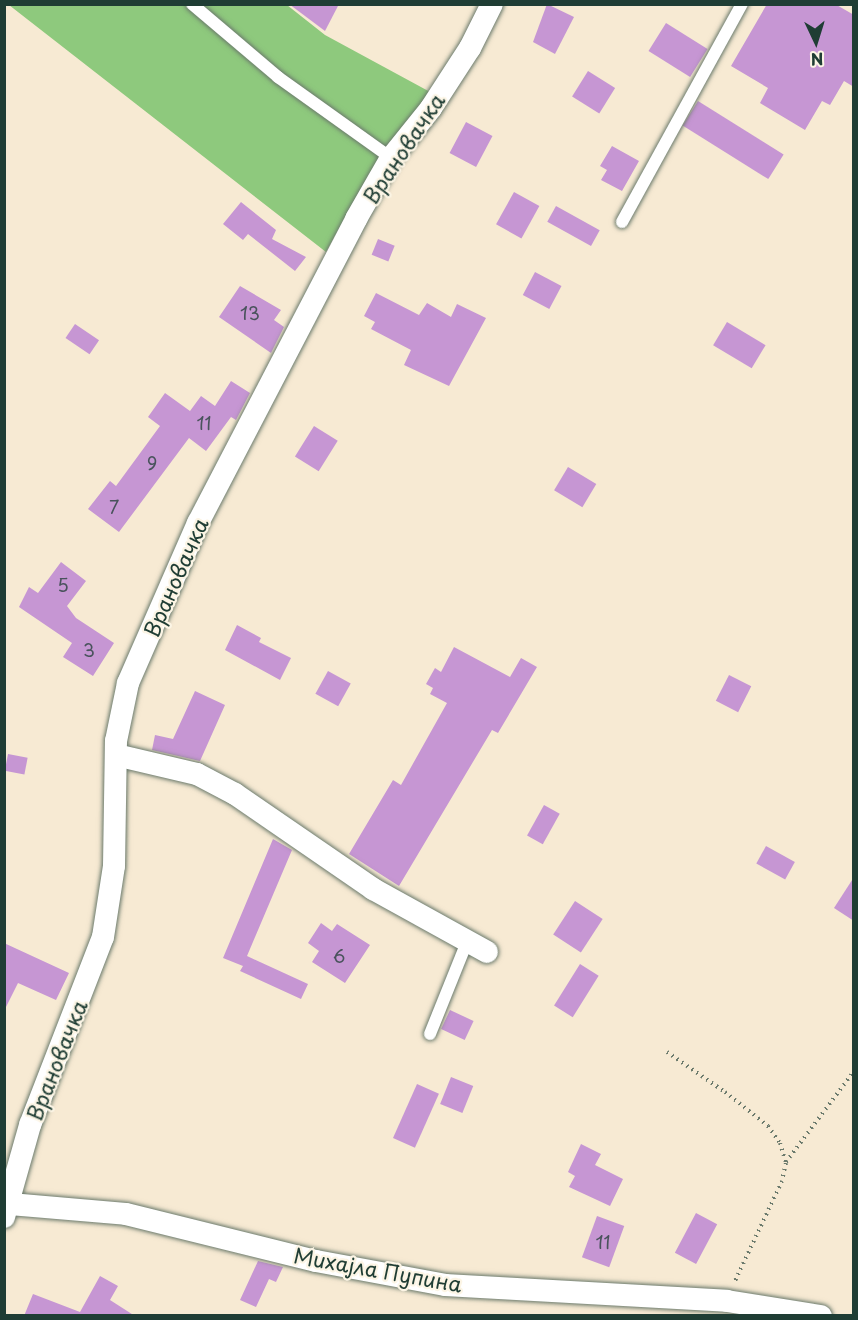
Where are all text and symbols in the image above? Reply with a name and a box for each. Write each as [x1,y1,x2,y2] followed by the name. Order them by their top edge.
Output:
[786,12,846,72] north arrow
[810,48,824,72] text: N
[357,88,449,208] street label: Врановачка
[240,302,260,324] house number: 13
[196,412,212,434] house number: 11
[147,452,157,474] house number: 9
[109,496,119,518] house number: 7
[138,514,212,640] street label: Врановачка
[57,574,69,596] house number: 5
[83,639,95,661] house number: 3
[333,945,345,967] house number: 6
[20,996,92,1124] street label: Врановачка
[595,1231,611,1253] house number: 11
[291,1242,465,1296] street label: Михајла Пупина

